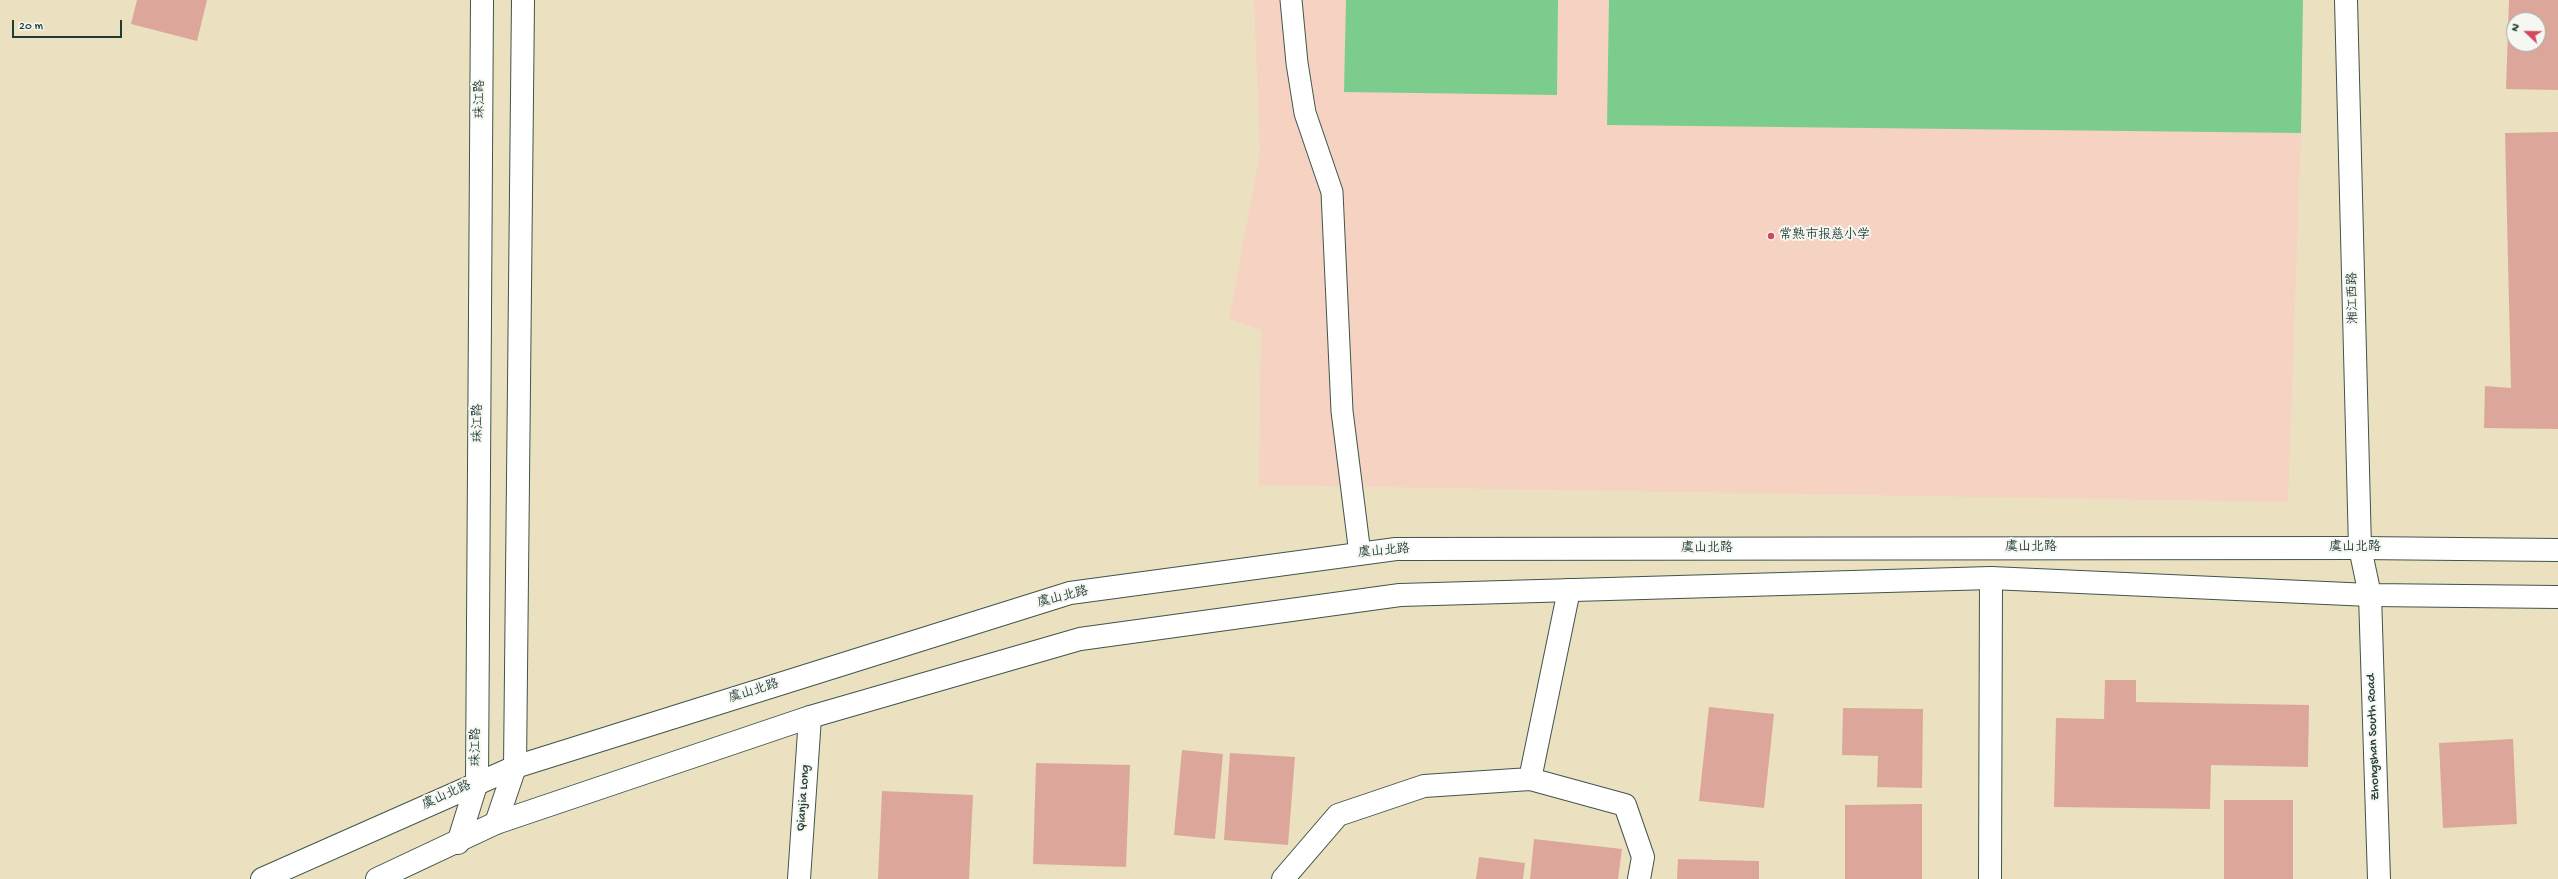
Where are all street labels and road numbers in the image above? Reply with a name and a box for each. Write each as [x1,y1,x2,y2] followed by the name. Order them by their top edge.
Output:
[473,80,489,118] street label: 珠江路
[2346,272,2362,324] street label: 湘江西路
[471,404,487,442] street label: 珠江路
[2005,540,2057,556] street label: 虞山北路
[2329,540,2381,556] street label: 虞山北路
[1681,541,1733,557] street label: 虞山北路
[1357,542,1411,562] street label: 虞山北路
[1036,584,1090,612] street label: 虞山北路
[2364,673,2384,801] street label: Zhongshan South Road
[727,677,781,707] street label: 虞山北路
[469,728,485,766] street label: 珠江路
[794,764,814,832] street label: Qianjia Long
[420,778,474,814] street label: 虞山北路

